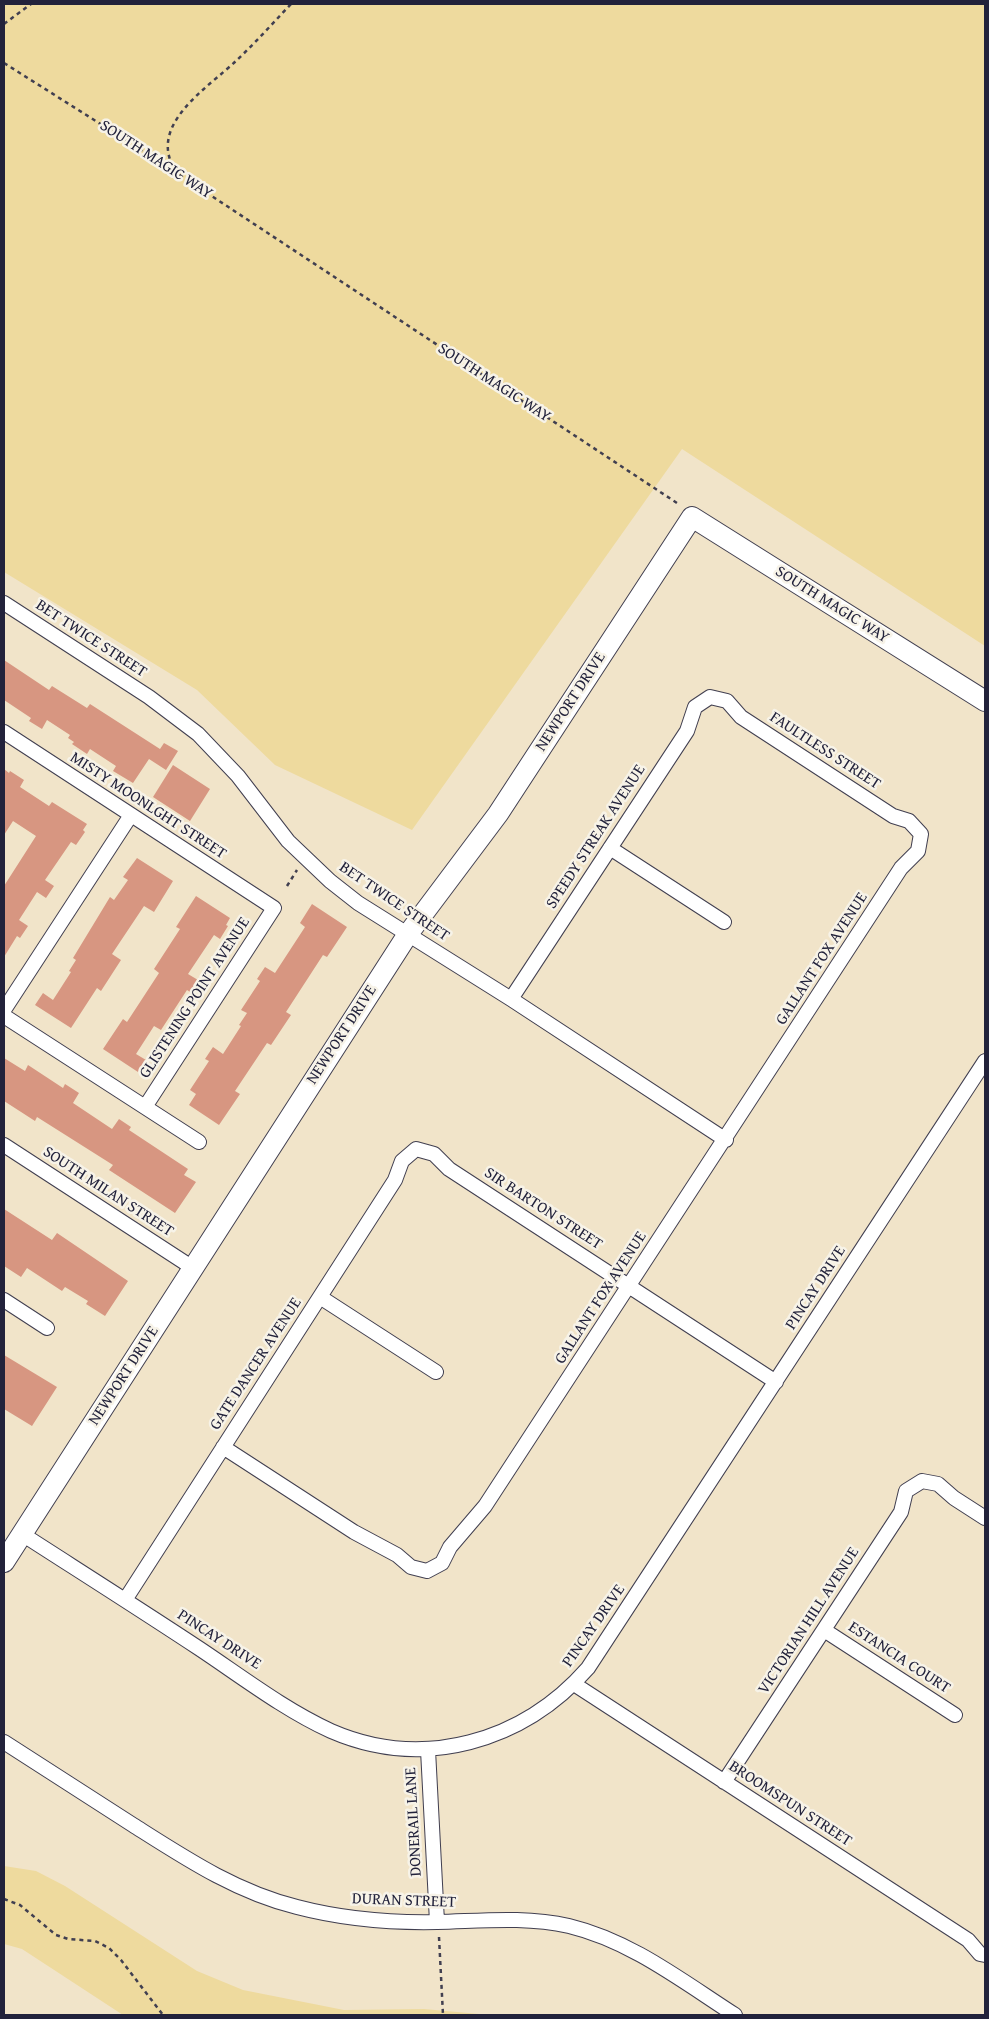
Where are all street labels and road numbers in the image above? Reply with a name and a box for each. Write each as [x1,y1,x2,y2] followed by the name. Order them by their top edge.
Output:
[96,116,216,204] street label: SOUTH MAGIC WAY
[434,339,554,427] street label: SOUTH MAGIC WAY
[772,562,892,648] street label: SOUTH MAGIC WAY
[32,596,150,682] street label: BET TWICE STREET
[532,649,610,755] street label: NEWPORT DRIVE
[766,708,884,794] street label: FAULTLESS STREET
[66,748,230,864] street label: MISTY MOONLGHT STREET
[542,761,650,913] street label: SPEEDY STREAK AVENUE
[335,858,453,946] street label: BET TWICE STREET
[772,889,872,1029] street label: GALLANT FOX AVENUE
[136,914,254,1082] street label: GLISTENING POINT AVENUE
[303,982,381,1088] street label: NEWPORT DRIVE
[39,1143,177,1241] street label: SOUTH MILAN STREET
[480,1164,606,1254] street label: SIR BARTON STREET
[551,1228,651,1368] street label: GALLANT FOX AVENUE
[782,1242,850,1334] street label: PINCAY DRIVE
[206,1294,306,1434] street label: GATE DANCER AVENUE
[85,1323,163,1429] street label: NEWPORT DRIVE
[754,1544,864,1698] street label: VICTORIAN HILL AVENUE
[559,1581,629,1671] street label: PINCAY DRIVE
[173,1606,265,1674] street label: PINCAY DRIVE
[844,1618,954,1698] street label: ESTANCIA COURT
[725,1757,855,1851] street label: BROOMSPUN STREET
[402,1767,426,1877] street label: DONERAIL LANE
[352,1890,456,1912] street label: DURAN STREET

